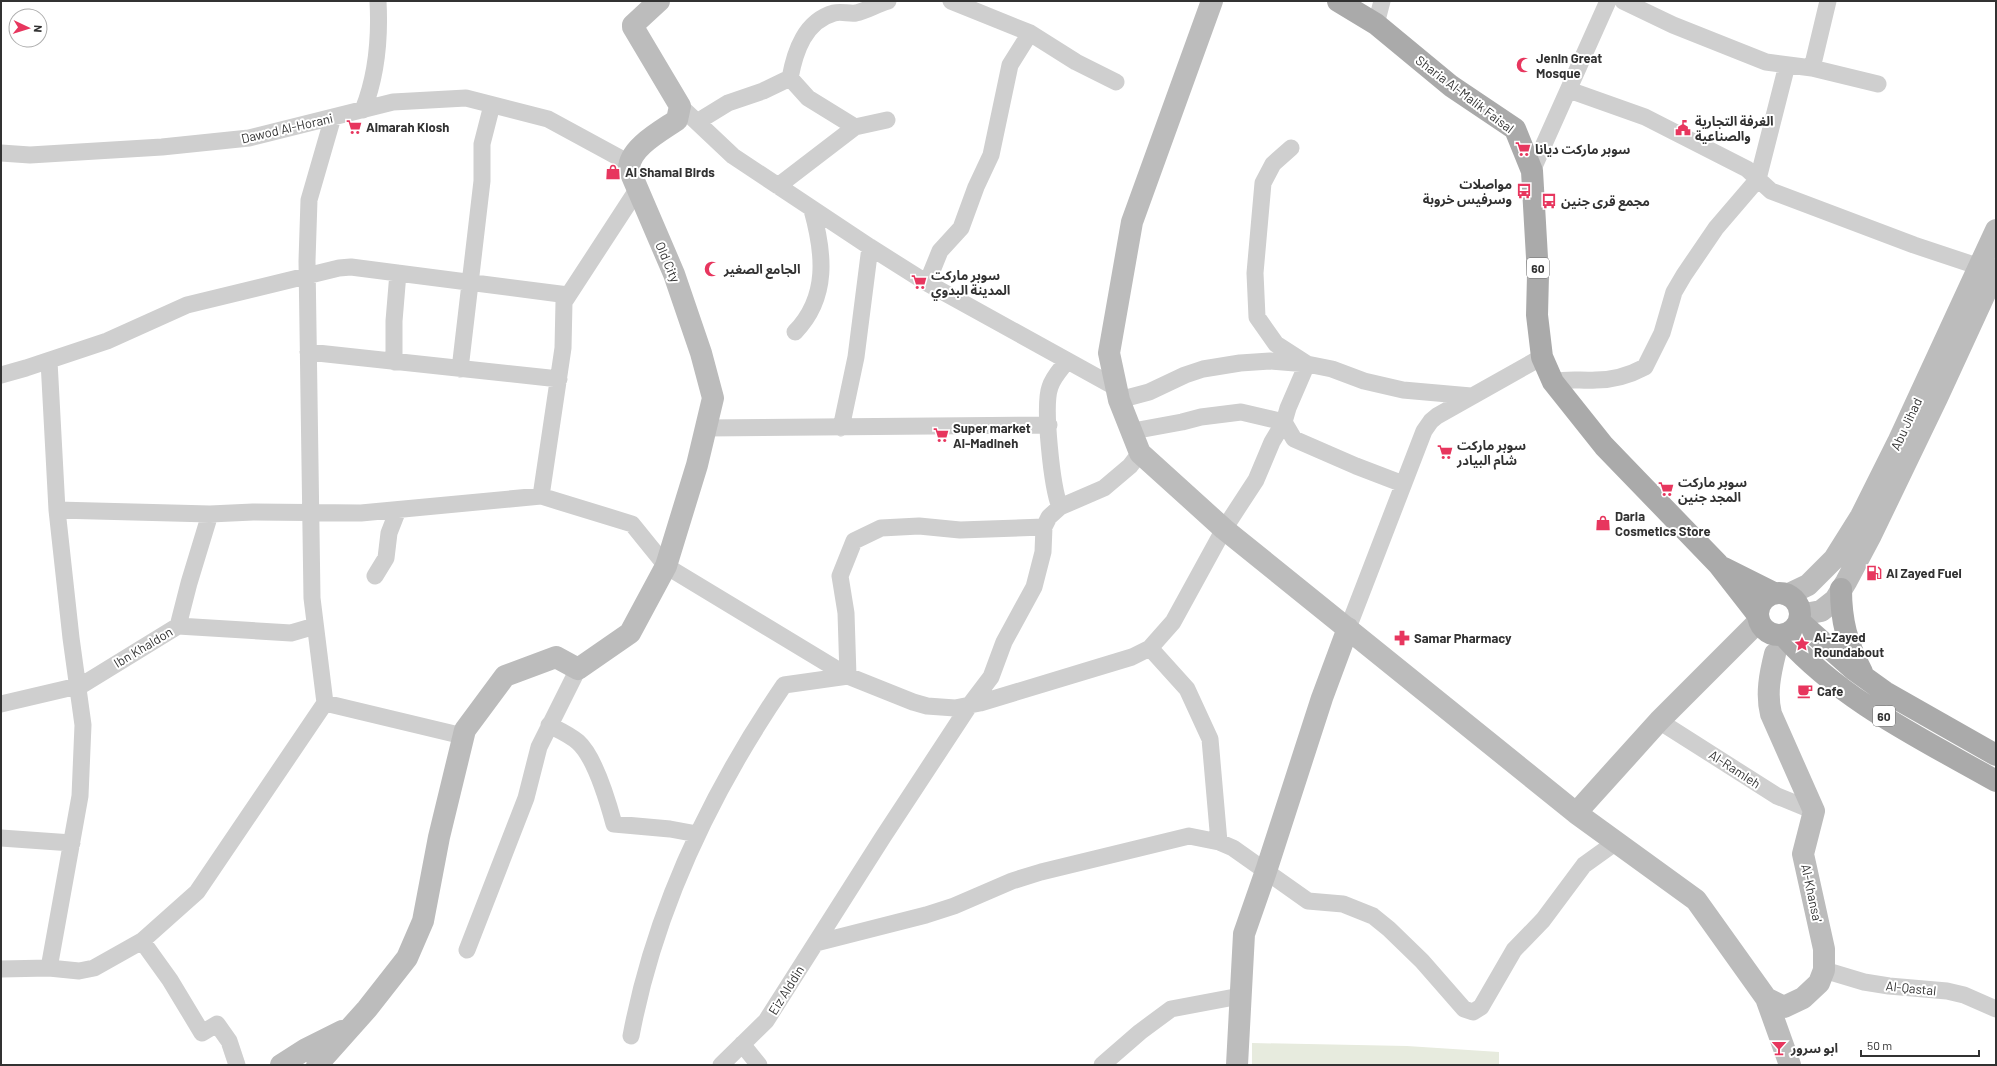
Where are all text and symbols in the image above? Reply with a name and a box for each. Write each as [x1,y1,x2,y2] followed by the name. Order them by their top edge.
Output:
[8,8,48,48] north arrow
[32,25,45,33] text: N
[1536,50,1602,81] place label: Jenin Great Mosque
[1413,52,1517,136] street label: Sharia Al-Malik Faisal
[1515,56,1533,74] mosque icon: Jenin Great Mosque
[240,110,334,146] street label: Dawod Al-Horani
[1695,113,1774,144] place label: الغرفة التجارية والصناعية
[345,118,363,136] supermarket icon: Almarah Kiosh
[366,119,449,135] place label: Almarah Kiosh
[1674,119,1692,137] public building icon: الغرفة التجارية والصناعية
[1514,140,1532,158] supermarket icon: سوبر ماركت ديانا
[1535,141,1630,157] place label: سوبر ماركت ديانا
[604,163,622,181] shop icon: Al Shamal Birds
[625,164,715,180] place label: Al Shamal Birds
[1423,176,1512,207] place label: مواصلات وسرفيس خروبة
[1515,182,1533,200] bus stop icon: مواصلات وسرفيس خروبة
[1540,192,1558,210] bus stop icon: مجمع قرى جنين
[1561,193,1650,211] place label: مجمع قرى جنين
[652,239,684,285] street label: Old City
[1527,258,1549,278] road number: 60
[703,260,721,278] mosque icon: الجامع الصغير
[723,261,800,279] place label: الجامع الصغير
[931,267,1010,301] place label: سوبر ماركت المدينة البدوي
[910,273,928,291] supermarket icon: سوبر ماركت المدينة البدوي
[1887,395,1925,453] street label: Abu Jihad
[953,420,1031,451] place label: Super market Al-Madineh
[932,426,950,444] supermarket icon: Super market Al-Madineh
[1456,437,1526,470] place label: سوبر ماركت شام البيادر
[1436,443,1454,461] supermarket icon: سوبر ماركت شام البيادر
[1678,474,1747,505] place label: سوبر ماركت المجد جنين
[1657,480,1675,498] supermarket icon: سوبر ماركت المجد جنين
[1615,508,1711,539] place label: Daria Cosmetics Store
[1594,514,1612,532] shop icon: Daria Cosmetics Store
[1865,564,1883,582] fuel station icon: Al Zayed Fuel
[1886,565,1962,581] place label: Al Zayed Fuel
[111,623,175,671] street label: Ibn Khaldon
[1393,629,1411,647] pharmacy icon: Samar Pharmacy
[1814,629,1884,660] place label: Al-Zayed Roundabout
[1414,630,1512,646] place label: Samar Pharmacy
[1793,635,1811,653] place icon: Al-Zayed Roundabout
[1796,682,1814,700] cafe icon: Cafe
[1817,683,1843,699] place label: Cafe
[1873,706,1895,726] road number: 60
[1706,746,1764,792] street label: Al-Ramleh
[1798,863,1826,924] street label: Al-Khansa'
[765,962,807,1018] street label: Eiz Alddin
[1885,977,1937,999] street label: Al-Qastal
[1861,1032,1979,1058] scale bar
[1867,1038,1892,1052] text: 50 m
[1770,1039,1788,1057] bar icon: ابو سرور
[1790,1040,1838,1056] place label: ابو سرور

